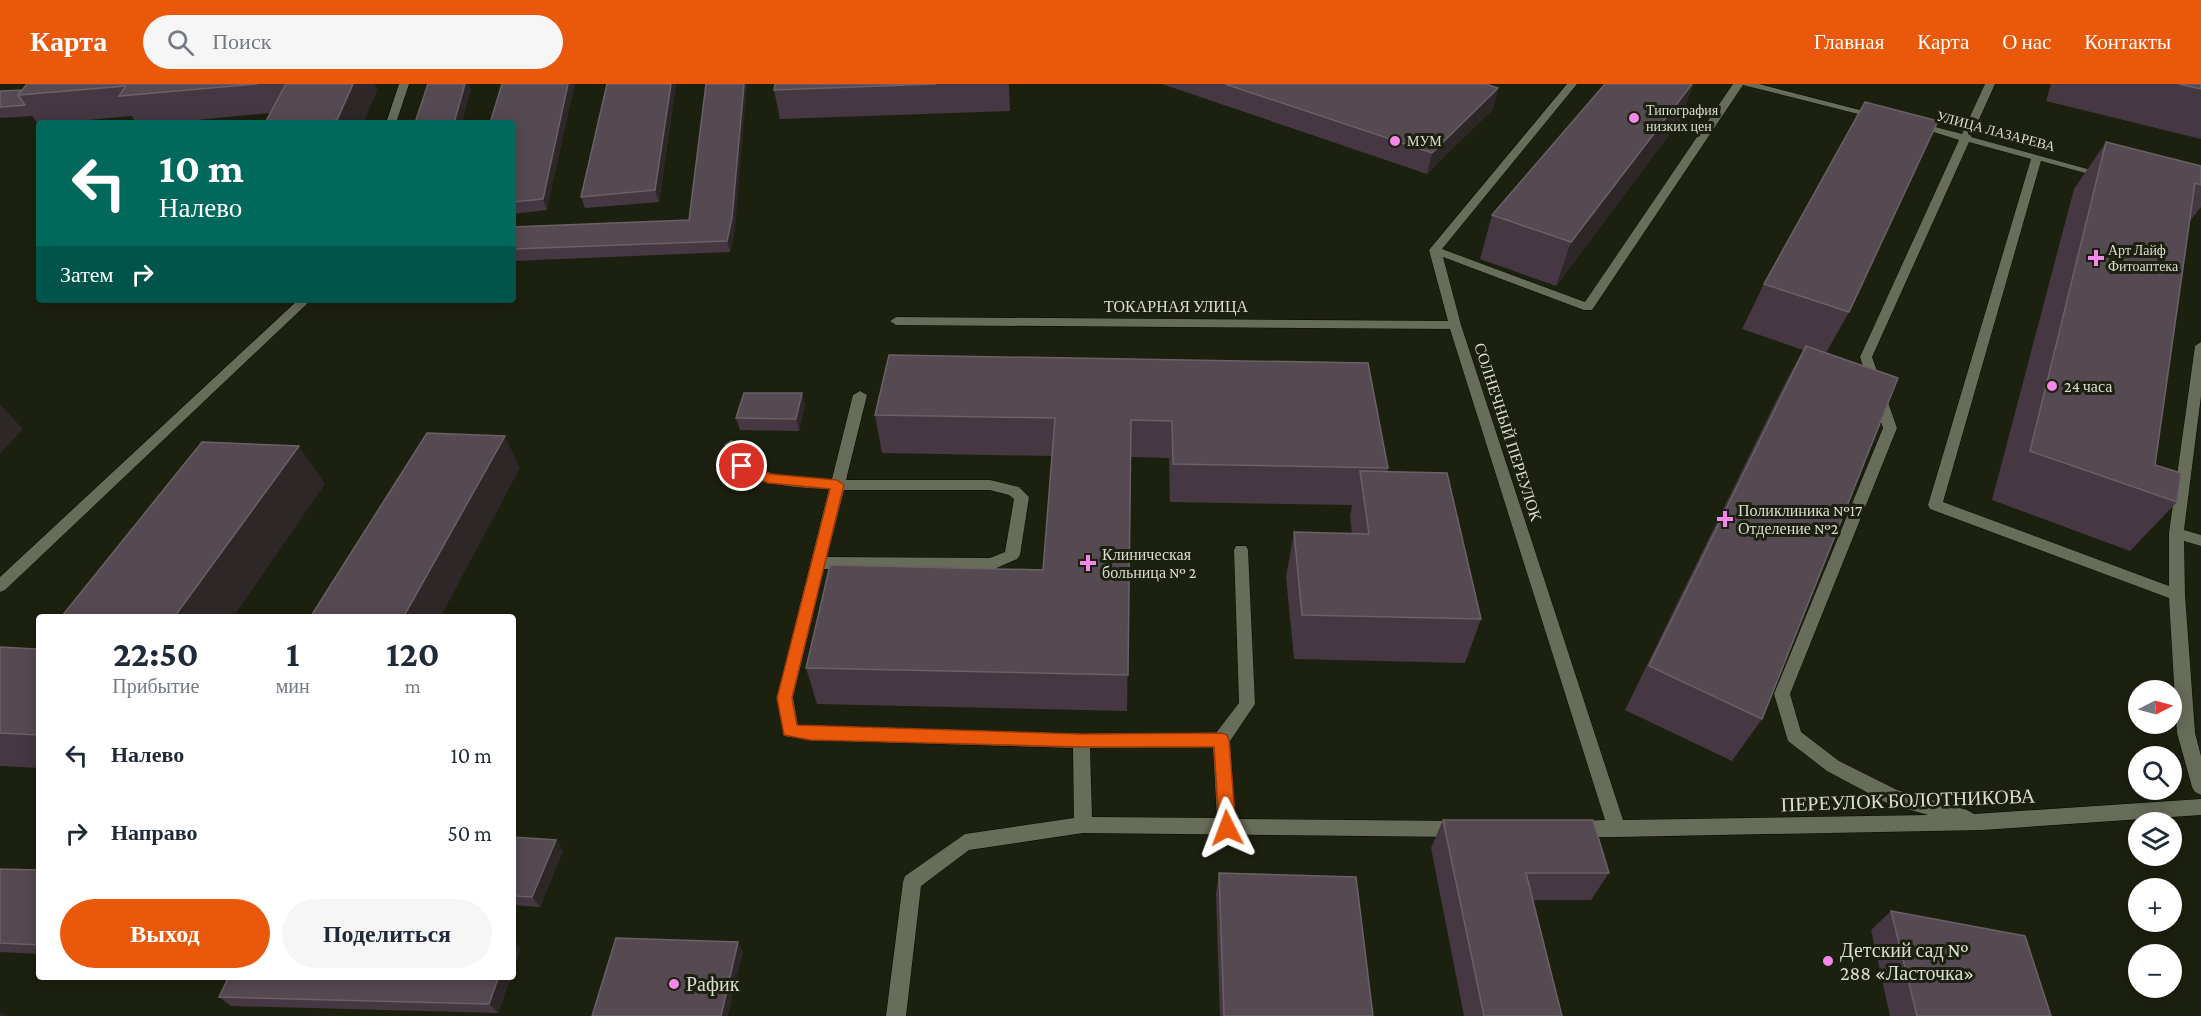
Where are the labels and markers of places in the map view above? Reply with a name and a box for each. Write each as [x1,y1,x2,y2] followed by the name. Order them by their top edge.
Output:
[1646,102,1719,134] place label: Типография низких цен
[1627,111,1641,125] marker: Типография низких цен
[1407,133,1442,149] place label: МУМ
[1388,134,1402,148] marker: МУМ
[2108,242,2179,274] place label: Арт Лайф Фитоаптека
[2089,251,2103,265] marker: Арт Лайф Фитоаптека
[2064,378,2112,395] place label: 24 часа
[2045,379,2059,393] marker: 24 часа
[716,440,767,491] pin
[1738,502,1863,538] place label: Поликлиника №17 Отделение №2
[1716,510,1734,528] marker: Поликлиника №17 Отделение №2
[1102,546,1197,582] place label: Клиническая больница № 2
[1079,554,1097,572] marker: Клиническая больница № 2
[1840,939,1974,984] place label: Детский сад № 288 «Ласточка»
[1821,954,1835,968] marker: Детский сад № 288 «Ласточка»
[686,973,740,996] place label: Рафик
[667,977,681,991] marker: Рафик

